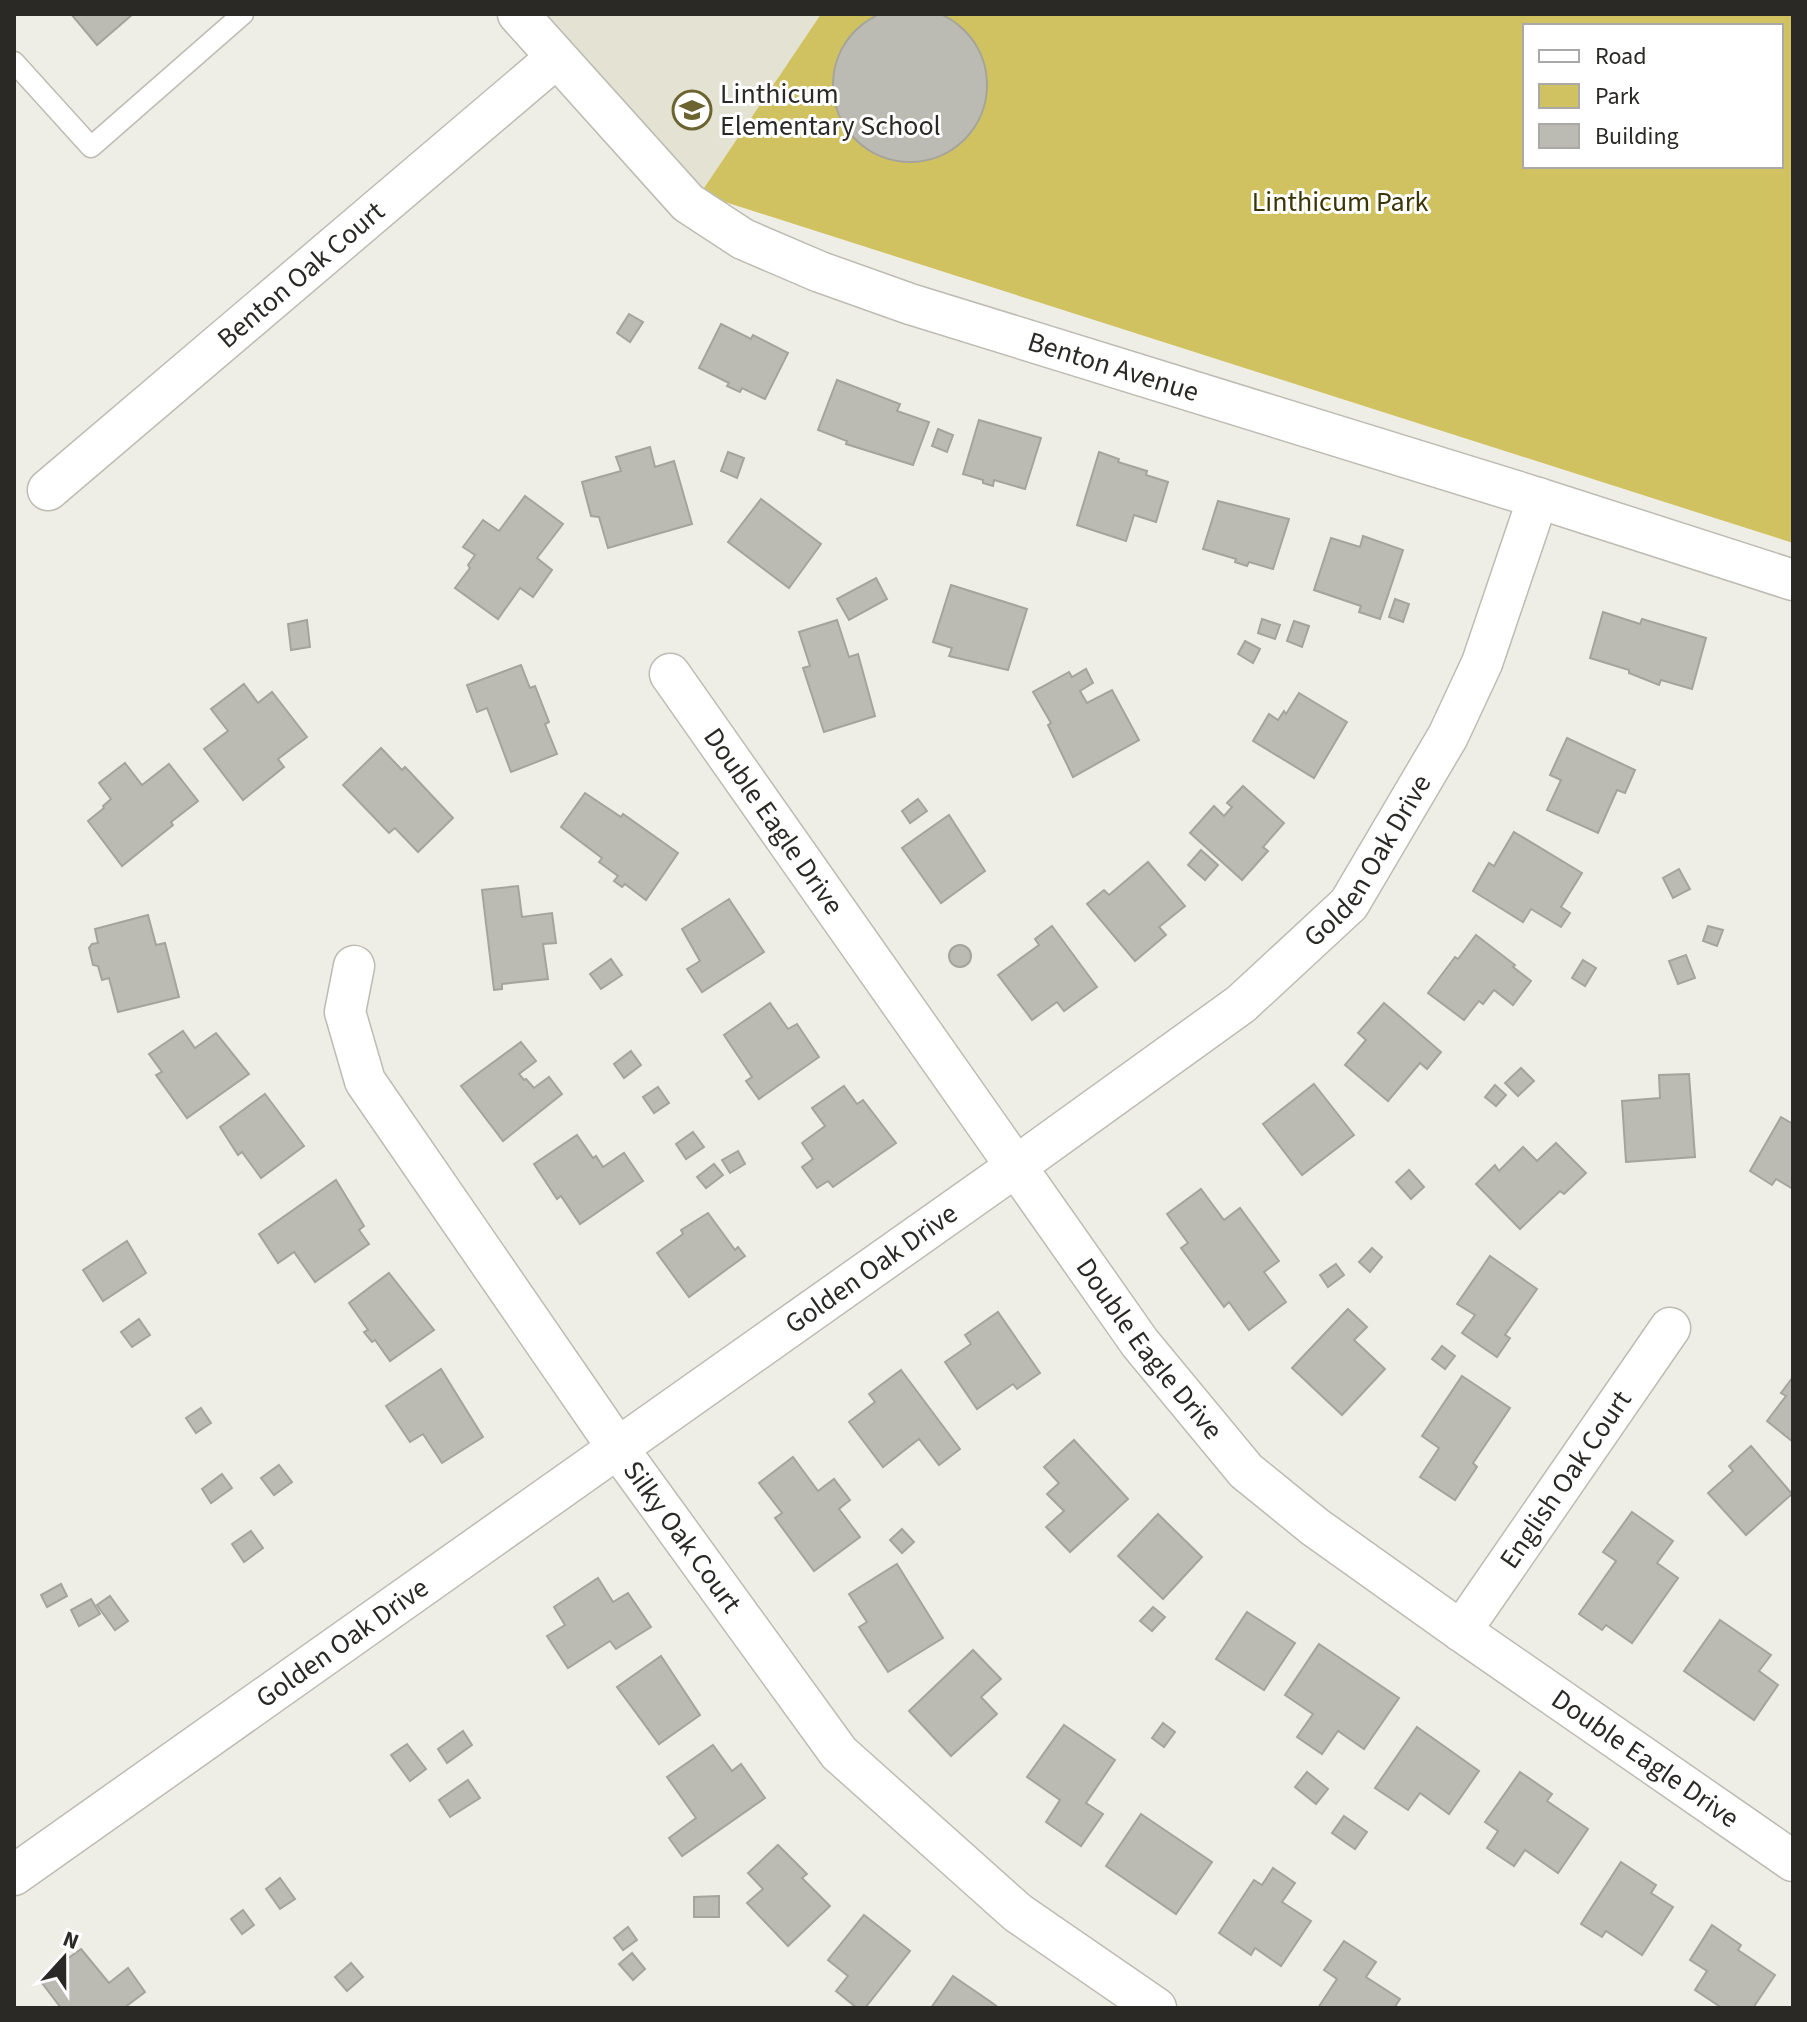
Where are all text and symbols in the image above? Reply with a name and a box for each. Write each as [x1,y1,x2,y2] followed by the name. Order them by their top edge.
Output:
[1523,24,1783,168] legend
[1595,39,1647,74] text: Road
[720,74,941,146] place label: Linthicum Elementary School
[1595,79,1640,114] text: Park
[671,89,713,131] school or university icon: Linthicum Elementary School
[1595,119,1679,154] text: Building
[1252,182,1428,222] park label: Linthicum Park
[208,192,394,358] street label: Benton Oak Court
[1023,322,1204,412] street label: Benton Avenue
[694,720,853,923] street label: Double Eagle Drive
[1295,767,1441,956] street label: Golden Oak Drive
[777,1194,966,1344] street label: Golden Oak Drive
[1066,1250,1232,1449] street label: Double Eagle Drive
[1490,1382,1641,1577] street label: English Oak Court
[613,1452,751,1622] street label: Silky Oak Court
[248,1568,437,1718] street label: Golden Oak Drive
[1543,1679,1747,1838] street label: Double Eagle Drive
[24,1918,104,1998] north arrow
[58,1923,83,1958] text: N

